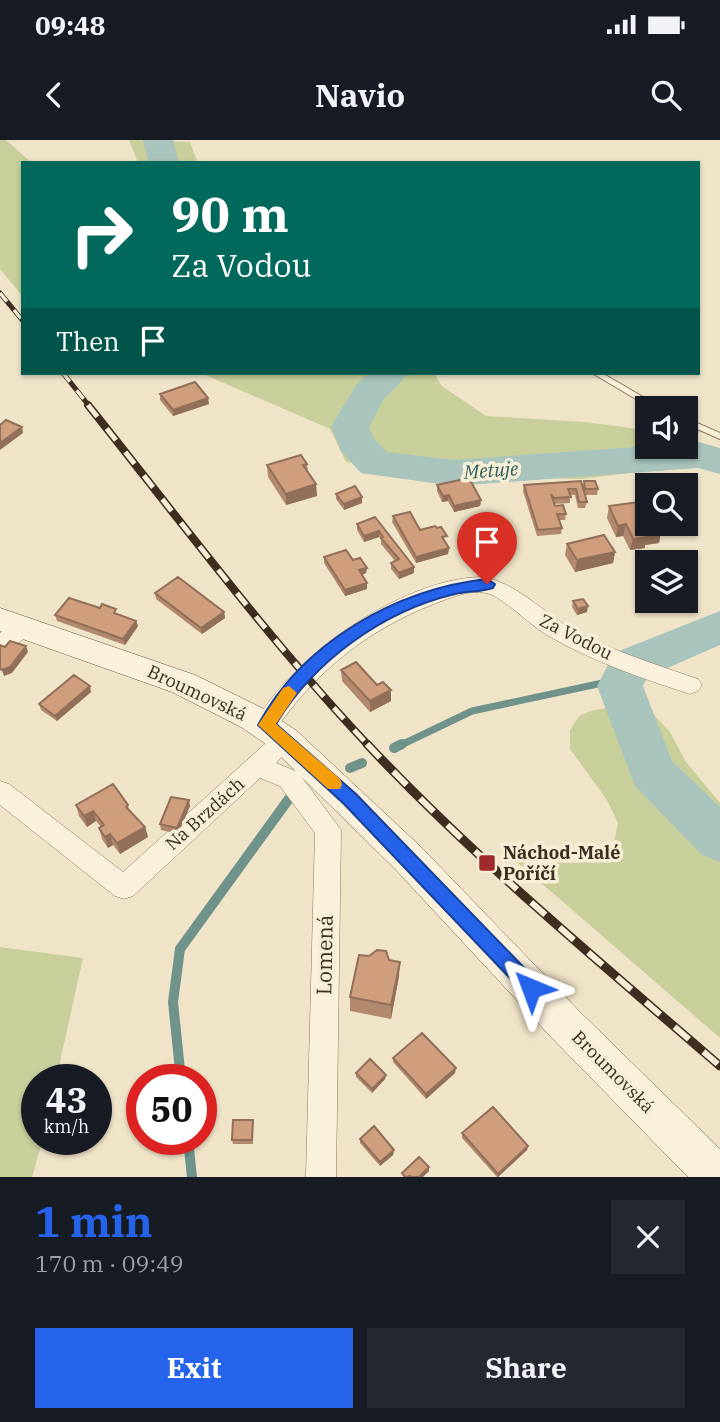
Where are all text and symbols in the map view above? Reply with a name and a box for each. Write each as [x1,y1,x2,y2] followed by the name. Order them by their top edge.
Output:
[35,8,105,42] text: 09:48
[315,74,405,116] text: Navio
[35,76,73,114] icon: back
[647,76,685,114] icon: search
[171,182,289,245] text: 90 m
[56,189,147,280] icon: right
[171,244,311,286] text: Za Vodou
[134,322,172,360] icon: arrive
[56,324,120,358] text: Then
[635,396,698,613] map controls
[635,396,698,459] button: sound
[462,456,520,484] water label: Metuje
[635,473,698,536] button: search
[457,512,517,584] pin
[468,523,506,561] icon: arrive
[635,550,698,613] button: layers
[536,608,617,665] street label: Za Vodou
[144,659,251,726] street label: Broumovská
[160,772,249,855] street label: Na Brzdách
[503,841,620,885] place label: Náchod-Malé Poříčí
[477,853,497,873] marker: Náchod-Malé Poříčí
[309,915,339,995] street label: Lomená
[494,951,568,1025] position arrow
[567,1026,659,1118] street label: Broumovská
[126,1064,217,1155] speed limit sign: 50
[45,1077,88,1123] text: 43
[44,1115,89,1138] text: km/h
[35,1194,153,1249] text: 1 min
[611,1200,685,1274] button: close
[35,1248,184,1278] text: 170 m · 09:49
[35,1328,353,1408] button: Exit
[367,1328,685,1408] button: Share

